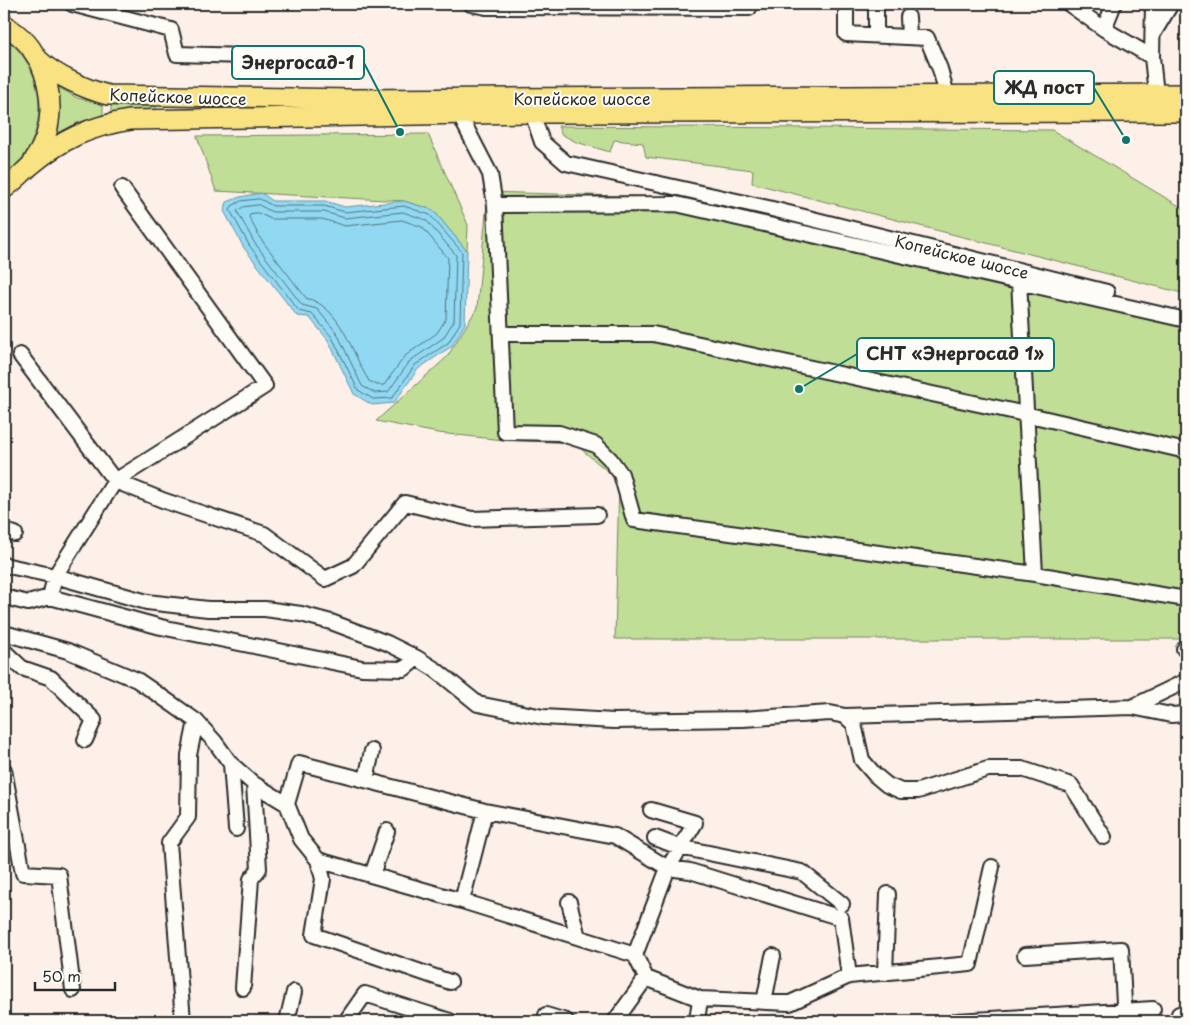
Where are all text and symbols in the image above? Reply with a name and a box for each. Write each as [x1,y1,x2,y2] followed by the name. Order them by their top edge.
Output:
[232,46,364,79] callout: Энергосад-1
[242,48,355,75] text: Энергосад-1
[994,71,1094,104] callout: ЖД пост
[1004,73,1085,100] text: ЖД пост
[109,82,247,110] street label: Копейское шоссе
[514,86,650,110] street label: Копейское шоссе
[893,228,1031,284] street label: Копейское шоссе
[857,338,1054,371] callout: СНТ «Энергосад 1»
[866,339,1044,366] text: СНТ «Энергосад 1»
[35,960,115,992] scale bar
[42,964,81,987] text: 50 m

